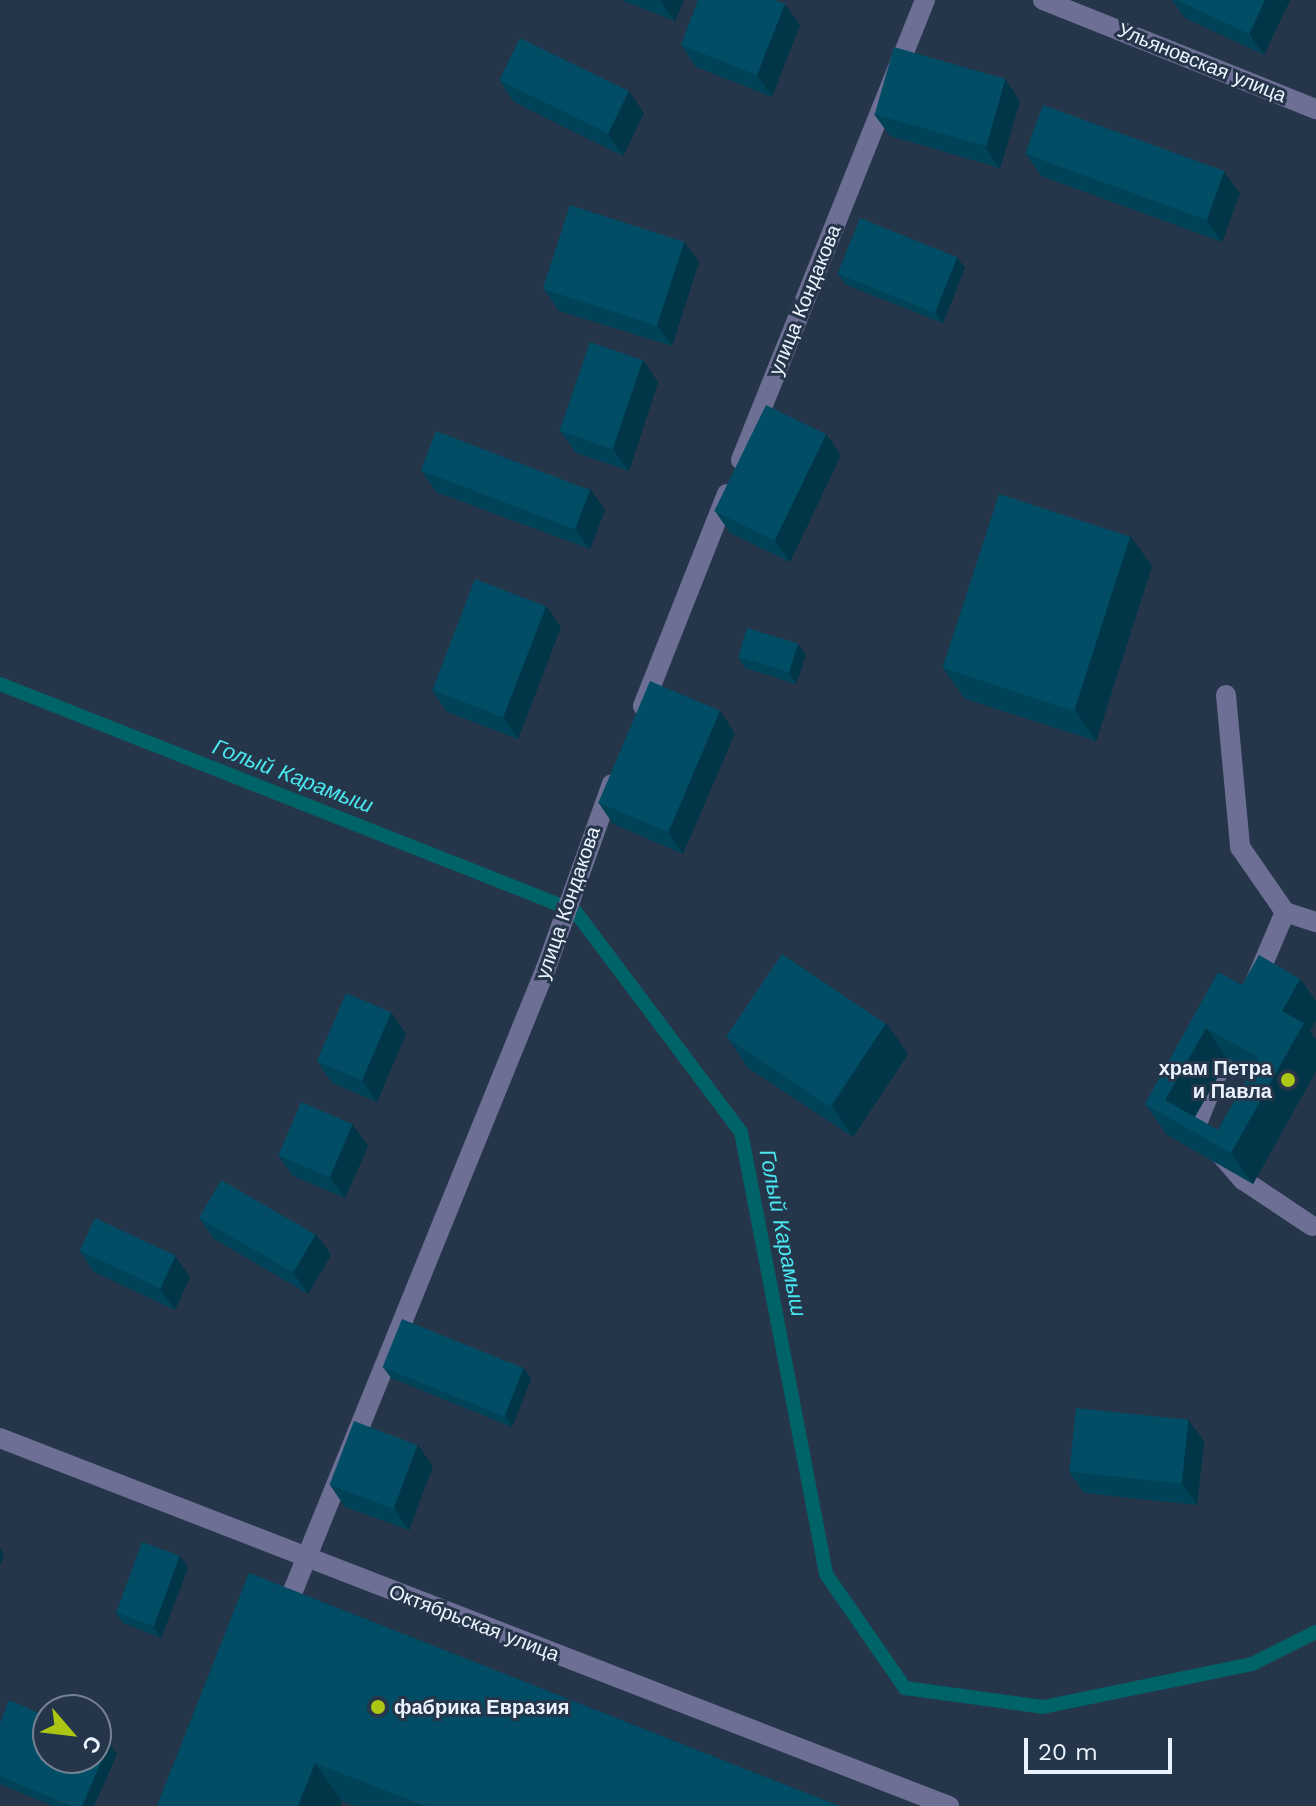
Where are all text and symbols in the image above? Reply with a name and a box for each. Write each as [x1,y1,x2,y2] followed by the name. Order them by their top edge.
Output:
[1114,18,1290,108] street label: Ульяновская улица
[764,221,846,379] street label: улица Кондакова
[209,733,377,819] water label: Голый Карамыш
[531,823,605,983] street label: улица Кондакова
[1159,1056,1272,1103] place label: храм Петра и Павла
[1279,1071,1297,1089] marker: храм Петра и Павла
[754,1147,812,1319] water label: Голый Карамыш
[385,1579,563,1667] street label: Октябрьская улица
[32,1694,112,1774] north arrow
[394,1695,569,1719] place label: фабрика Евразия
[369,1698,387,1716] marker: фабрика Евразия
[1028,1722,1176,1772] scale bar
[77,1732,107,1757] text: С
[1038,1738,1098,1766] text: 20 m

